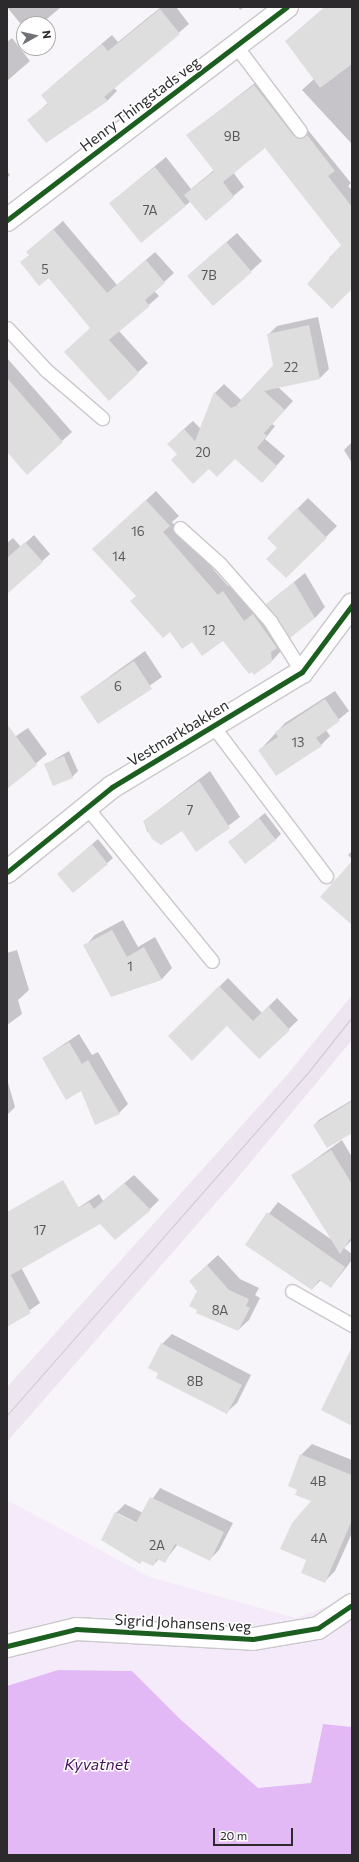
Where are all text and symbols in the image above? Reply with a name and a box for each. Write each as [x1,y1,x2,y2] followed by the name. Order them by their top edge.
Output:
[16,16,56,56] north arrow
[40,29,54,39] text: N
[76,53,204,155] street label: Henry Thingstads veg
[224,128,240,144] house number: 9B
[143,202,157,218] house number: 7A
[41,261,49,277] house number: 5
[201,267,217,283] house number: 7B
[284,359,298,375] house number: 22
[195,444,211,460] house number: 20
[131,523,145,539] house number: 16
[112,548,126,564] house number: 14
[203,622,215,638] house number: 12
[114,678,122,694] house number: 6
[124,696,232,770] street label: Vestmarkbakken
[292,734,304,750] house number: 13
[187,802,193,818] house number: 7
[127,958,133,974] house number: 1
[34,1222,46,1238] house number: 17
[212,1302,228,1318] house number: 8A
[187,1373,203,1389] house number: 8B
[310,1473,326,1489] house number: 4B
[311,1530,327,1546] house number: 4A
[149,1537,165,1553] house number: 2A
[114,1610,252,1636] street label: Sigrid Johansens veg
[64,1754,130,1774] water label: Kyvatnet
[215,1820,295,1846] scale bar
[220,1828,247,1842] text: 20 m

